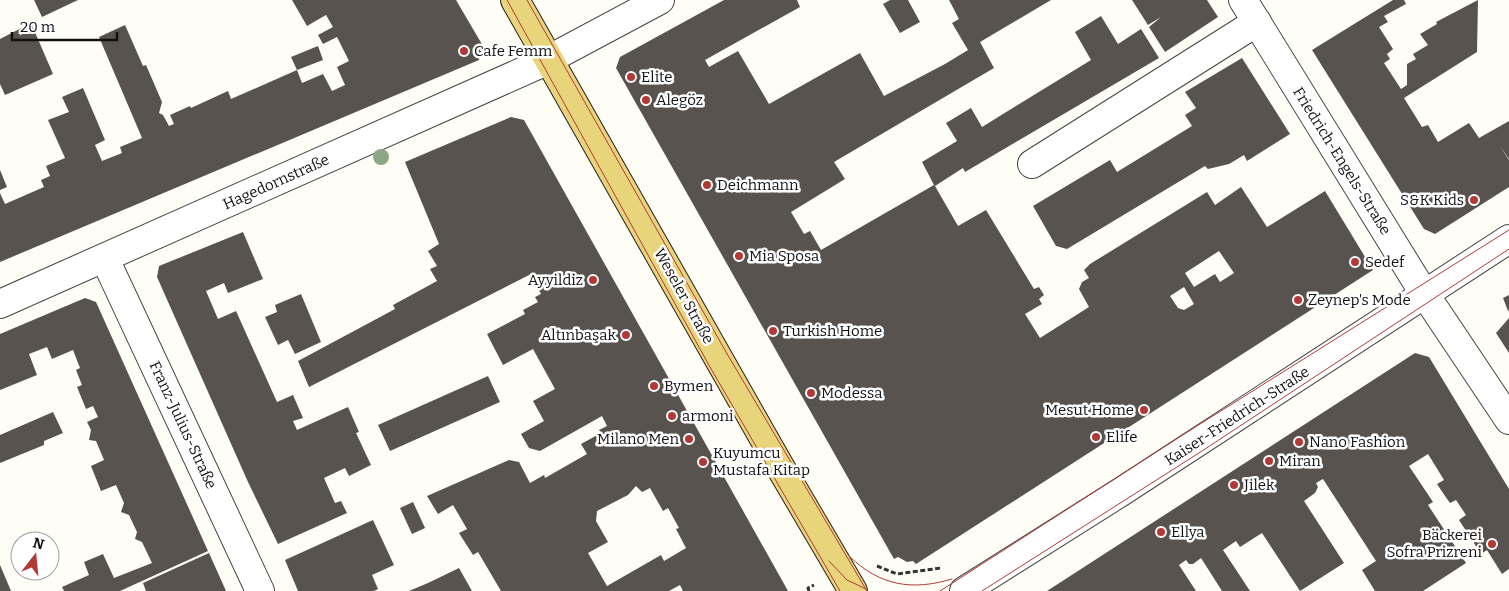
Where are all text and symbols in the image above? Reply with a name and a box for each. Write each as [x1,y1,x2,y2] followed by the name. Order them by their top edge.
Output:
[12,10,118,42] scale bar
[20,18,56,36] text: 20 m
[474,42,553,60] place label: Cafe Femm
[458,45,470,57] marker: Cafe Femm
[641,68,673,86] place label: Elite
[625,71,637,83] marker: Elite
[1289,84,1395,238] street label: Friedrich-Engels-Straße
[656,91,703,109] place label: Alegöz
[640,94,652,106] marker: Alegöz
[220,150,332,214] street label: Hagedornstraße
[717,176,799,194] place label: Deichmann
[701,179,713,191] marker: Deichmann
[1400,191,1464,209] place label: S&K Kids
[1468,194,1480,206] marker: S&K Kids
[650,245,718,347] street label: Weseler Straße
[749,247,819,265] place label: Mia Sposa
[733,250,745,262] marker: Mia Sposa
[1365,253,1406,271] place label: Sedef
[1349,256,1361,268] marker: Sedef
[528,271,583,289] place label: Ayyildiz
[587,274,599,286] marker: Ayyildiz
[1308,291,1411,309] place label: Zeynep's Mode
[1292,294,1304,306] marker: Zeynep's Mode
[783,322,882,340] place label: Turkish Home
[767,325,779,337] marker: Turkish Home
[541,326,616,344] place label: Altınbaşak
[620,329,632,341] marker: Altınbaşak
[146,358,220,492] street label: Franz-Julius-Straße
[1161,363,1313,469] street label: Kaiser-Friedrich-Straße
[664,377,714,395] place label: Bymen
[648,380,660,392] marker: Bymen
[821,384,882,402] place label: Modessa
[805,387,817,399] marker: Modessa
[1045,401,1134,419] place label: Mesut Home
[1138,404,1150,416] marker: Mesut Home
[682,407,734,425] place label: armoni
[666,410,678,422] marker: armoni
[1106,428,1137,446] place label: Elife
[597,430,679,448] place label: Milano Men
[1090,431,1102,443] marker: Elife
[683,433,695,445] marker: Milano Men
[1309,433,1406,451] place label: Nano Fashion
[1293,436,1305,448] marker: Nano Fashion
[713,444,810,479] place label: Kuyumcu Mustafa Kitap
[1279,452,1321,470] place label: Miran
[1263,455,1275,467] marker: Miran
[697,456,709,468] marker: Kuyumcu Mustafa Kitap
[1243,476,1275,494] place label: Jilek
[1228,479,1240,491] marker: Jilek
[1171,523,1205,541] place label: Ellya
[1155,526,1167,538] marker: Ellya
[1386,526,1483,561] place label: Bäckerei Sofra Prizreni
[10,531,60,581] north arrow
[31,534,46,554] text: N
[1486,538,1498,550] marker: Bäckerei Sofra Prizreni

